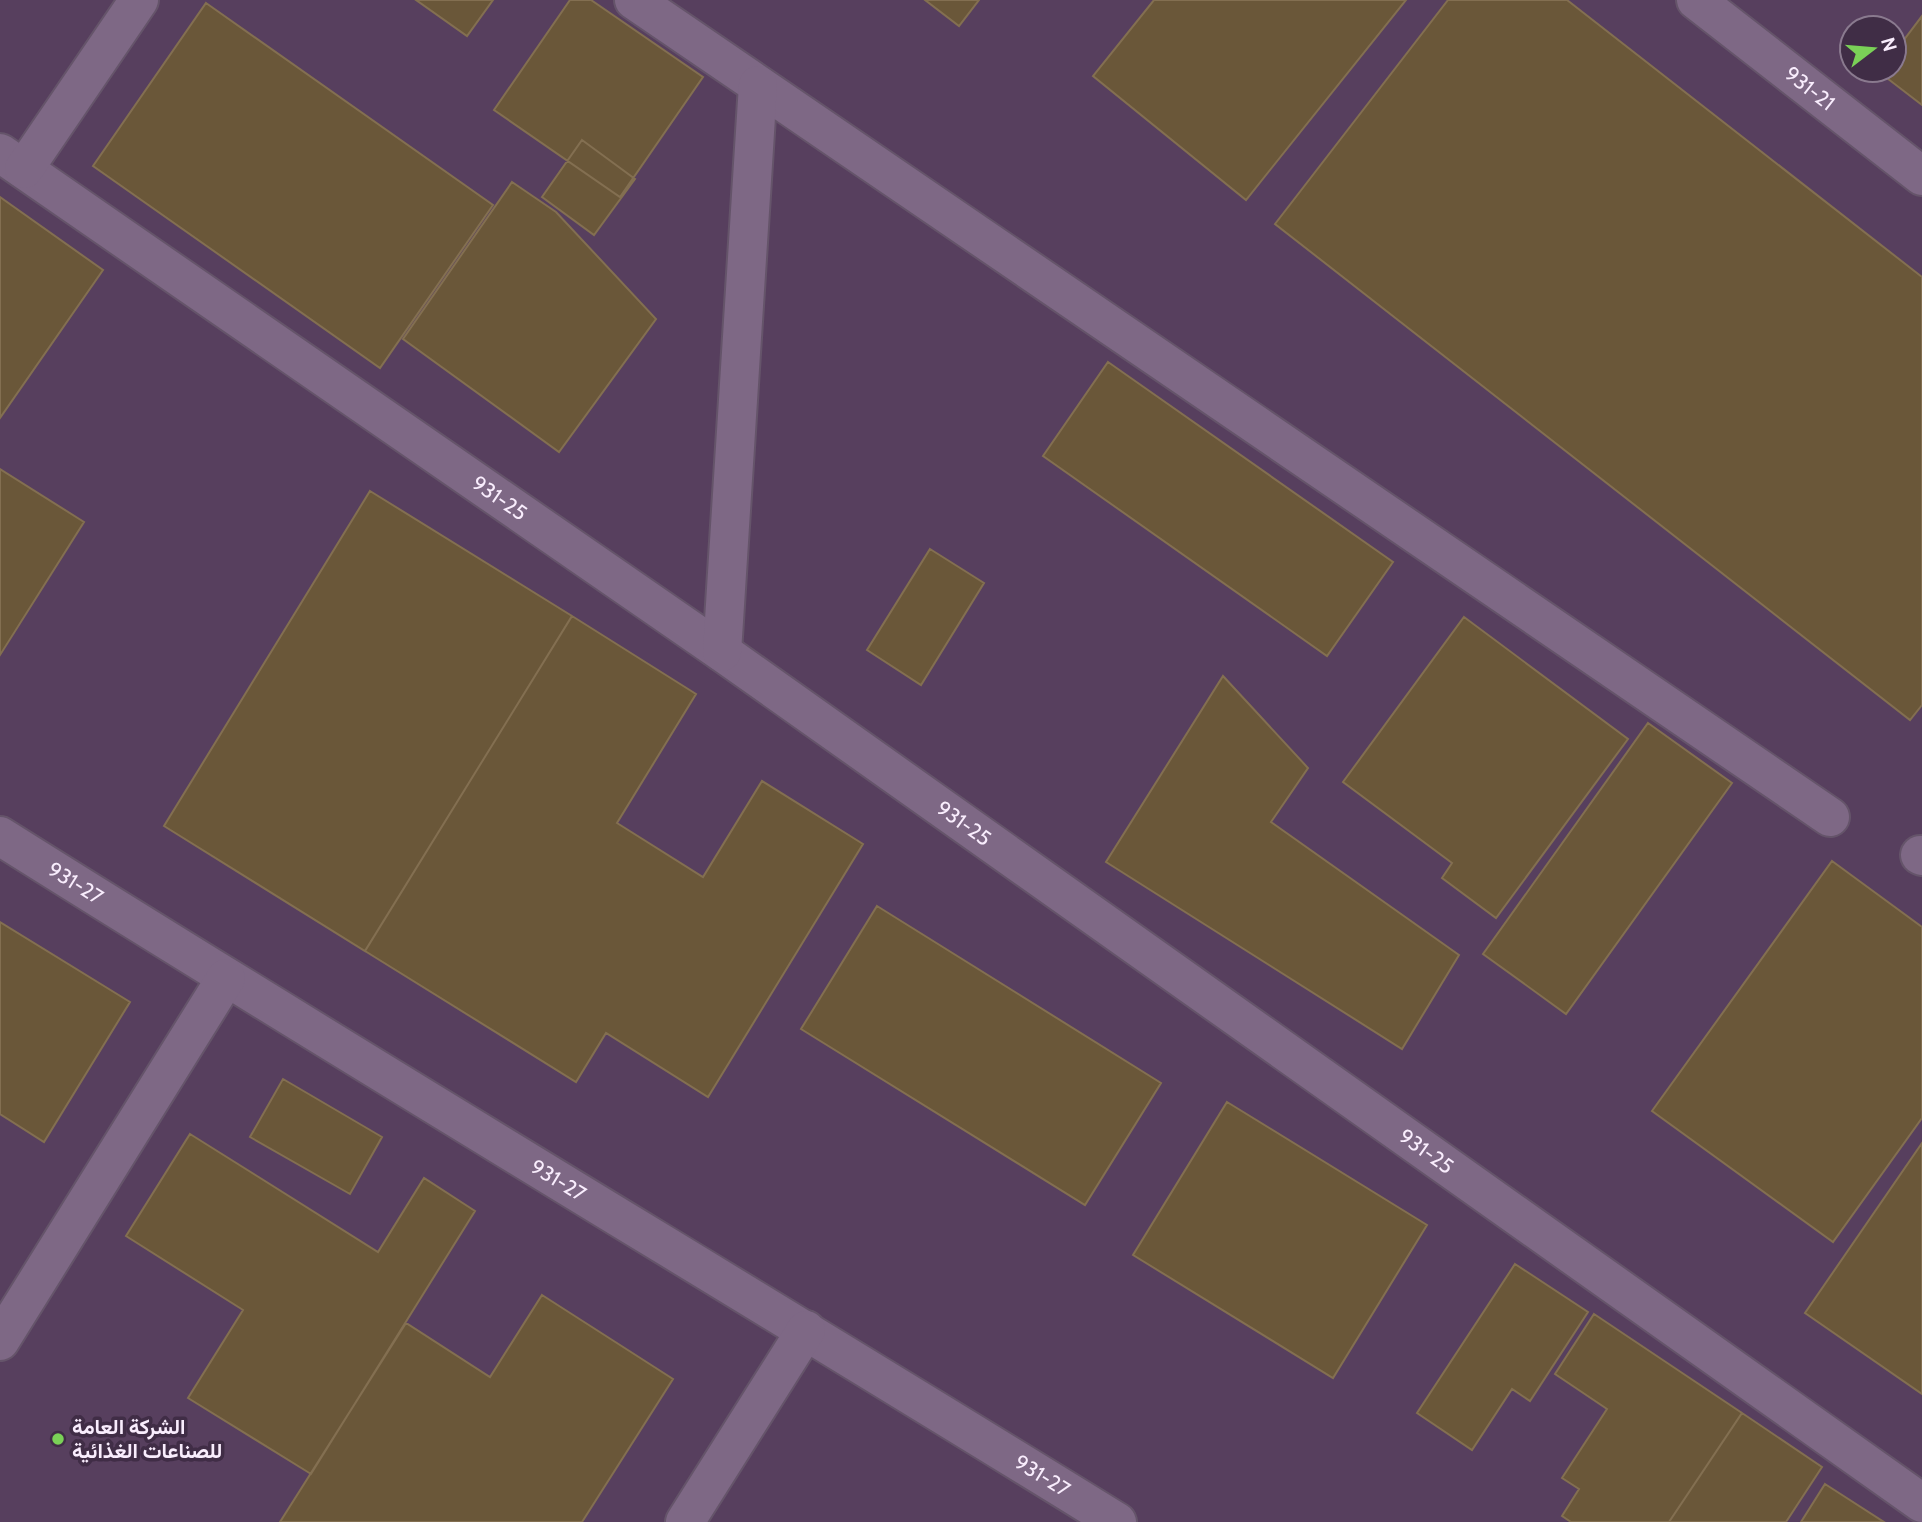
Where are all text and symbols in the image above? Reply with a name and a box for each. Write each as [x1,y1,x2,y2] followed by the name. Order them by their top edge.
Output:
[1838,14,1908,84] north arrow
[1876,35,1902,54] text: N
[1780,61,1840,115] street label: 931-21
[467,470,532,525] street label: 931-25
[932,795,996,851] street label: 931-25
[43,856,108,910] street label: 931-27
[1394,1123,1459,1179] street label: 931-25
[526,1154,591,1207] street label: 931-27
[72,1414,222,1463] place label: الشركة العامة للصناعات الغذائية
[50,1431,66,1447] marker: الشركة العامة للصناعات الغذائية
[1010,1449,1075,1502] street label: 931-27

